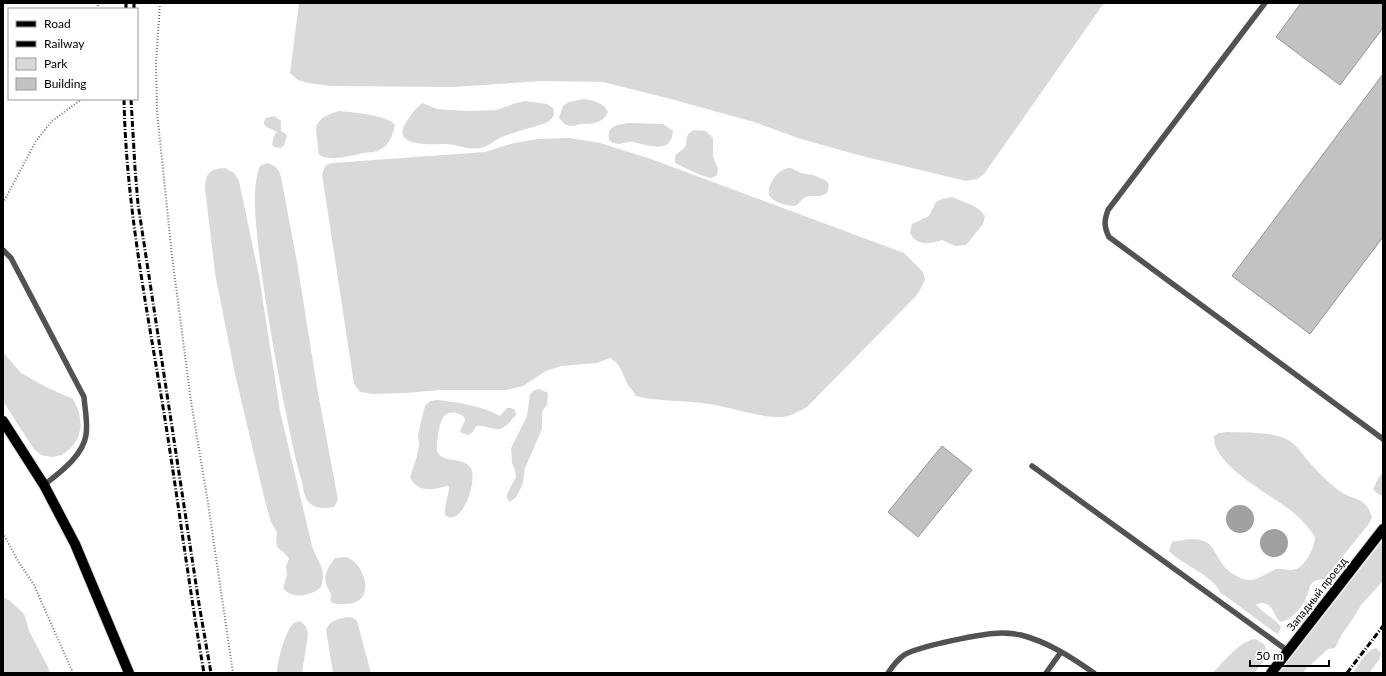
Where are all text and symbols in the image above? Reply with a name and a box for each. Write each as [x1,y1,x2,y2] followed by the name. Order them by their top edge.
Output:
[8,8,138,100] legend
[44,16,71,31] text: Road
[44,36,85,51] text: Railway
[44,56,68,71] text: Park
[44,76,87,91] text: Building
[1284,554,1349,633] street label: Западный проезд
[1250,642,1329,668] scale bar
[1256,648,1283,663] text: 50 m

